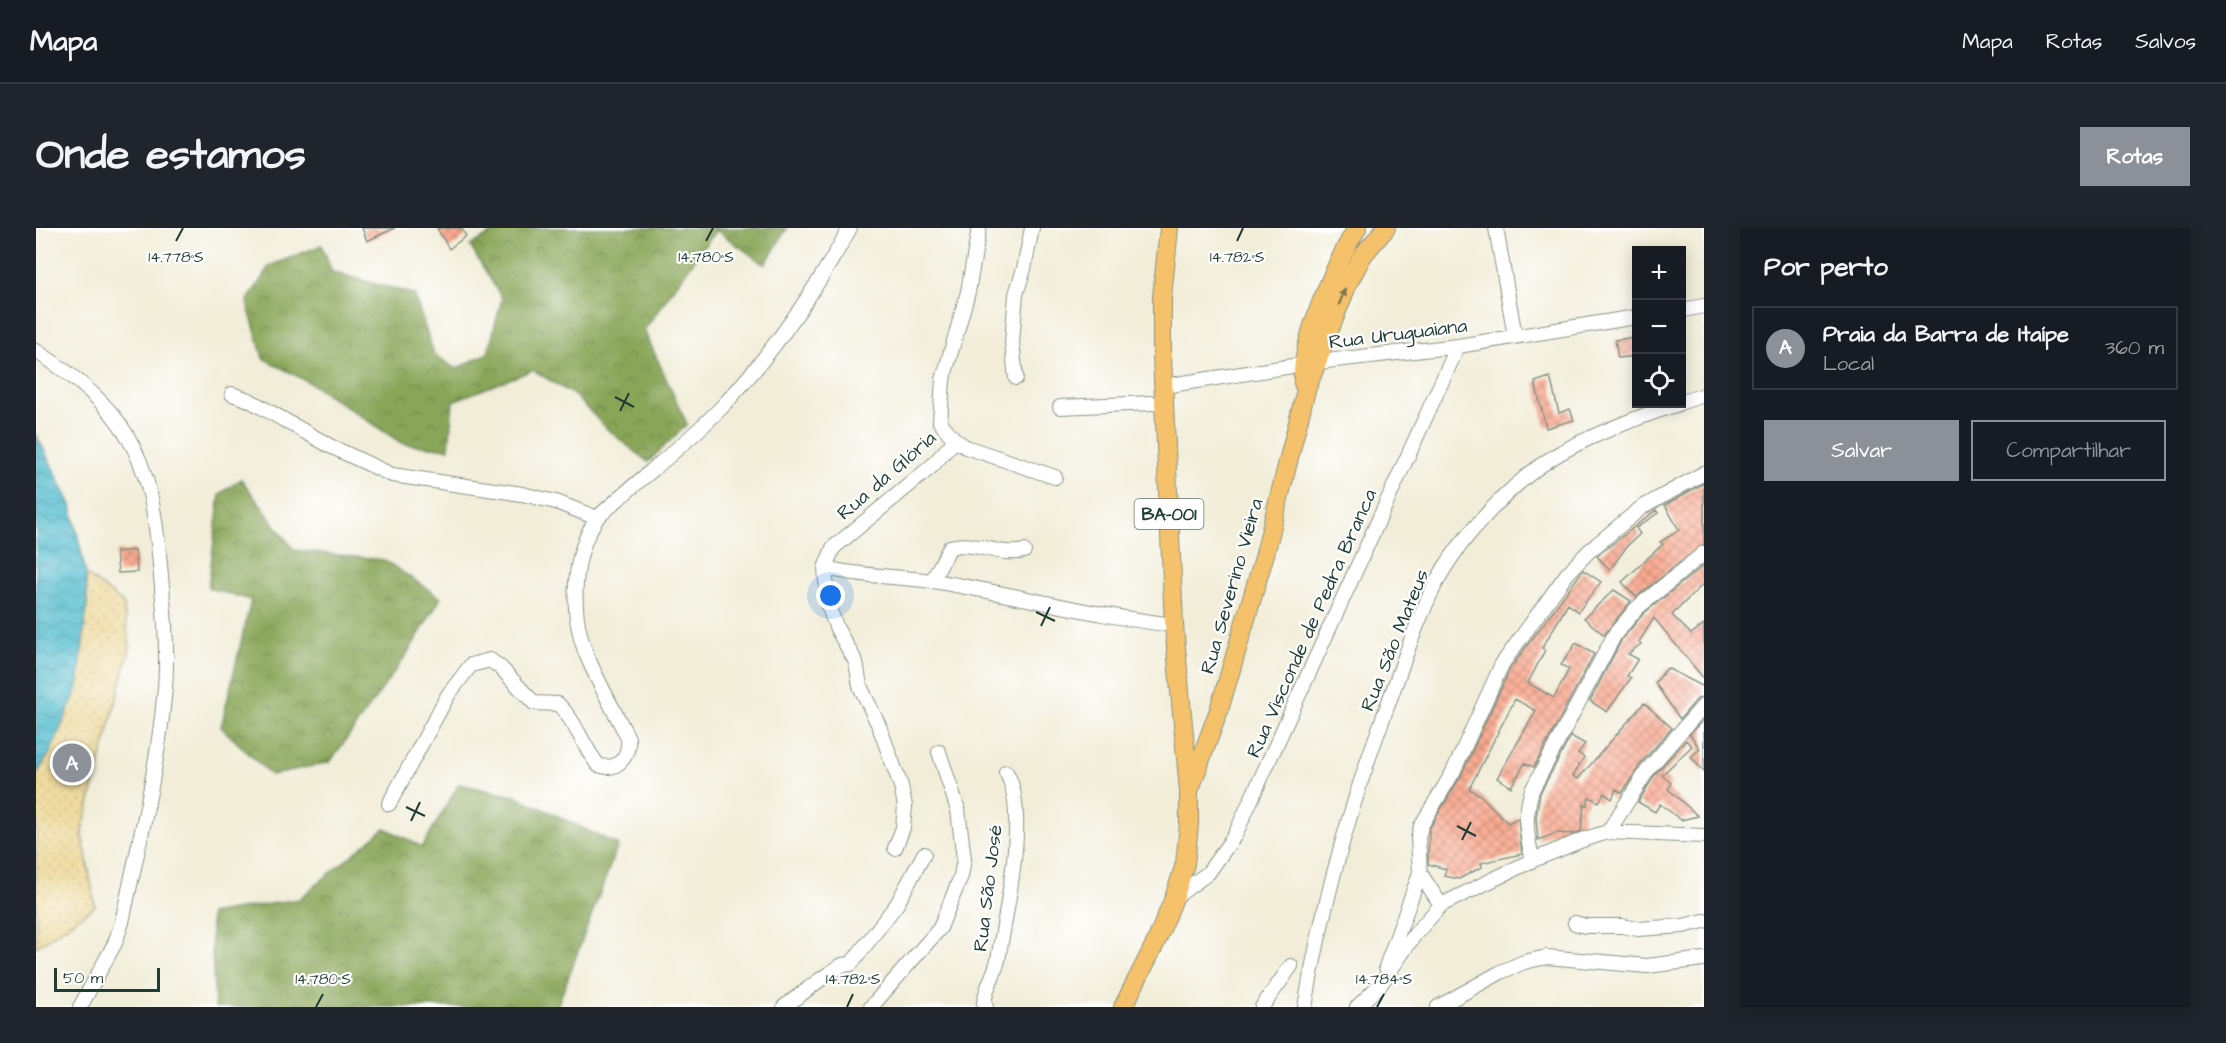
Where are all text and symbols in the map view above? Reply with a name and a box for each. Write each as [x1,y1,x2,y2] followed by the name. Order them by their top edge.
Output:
[30,22,97,61] text: Mapa
[1962,27,2013,56] text: Mapa
[2046,27,2102,56] text: Rotas
[2135,27,2196,56] text: Salvos
[36,127,306,185] text: Onde estamos
[2080,127,2190,186] button: Rotas
[1632,246,1686,408] map controls
[1632,246,1686,300] button: +
[148,247,204,268] text: 14.778°S
[678,247,734,268] text: 14.780°S
[1210,247,1265,268] text: 14.782°S
[1764,249,1888,285] text: Por perto
[1337,287,1347,305] one-way arrow
[1632,300,1686,354] button: −
[1327,312,1469,357] street label: Rua Uruguaiana
[1823,319,2069,350] text: Praia da Barra de Itaípe
[1779,334,1792,362] text: A
[2105,334,2164,362] text: 360 m
[1823,350,1874,378] text: Local
[1632,354,1686,408] button: locate
[1764,420,1959,481] button: Salvar
[1971,420,2166,481] button: Compartilhar
[831,425,942,527] street label: Rua da Glória
[1240,485,1384,762] street label: Rua Visconde de Pedra Branca
[1194,495,1270,677] street label: Rua Severino Vieira
[1134,499,1204,529] road number: BA-001
[1354,565,1436,715] street label: Rua São Mateus
[816,581,845,610] your location
[52,740,92,786] pin: A
[966,823,1010,953] street label: Rua São José
[54,965,160,992] scale bar
[63,967,103,989] text: 50 m
[295,969,351,990] text: 14.780°S
[826,969,881,990] text: 14.782°S
[1356,969,1413,990] text: 14.784°S

